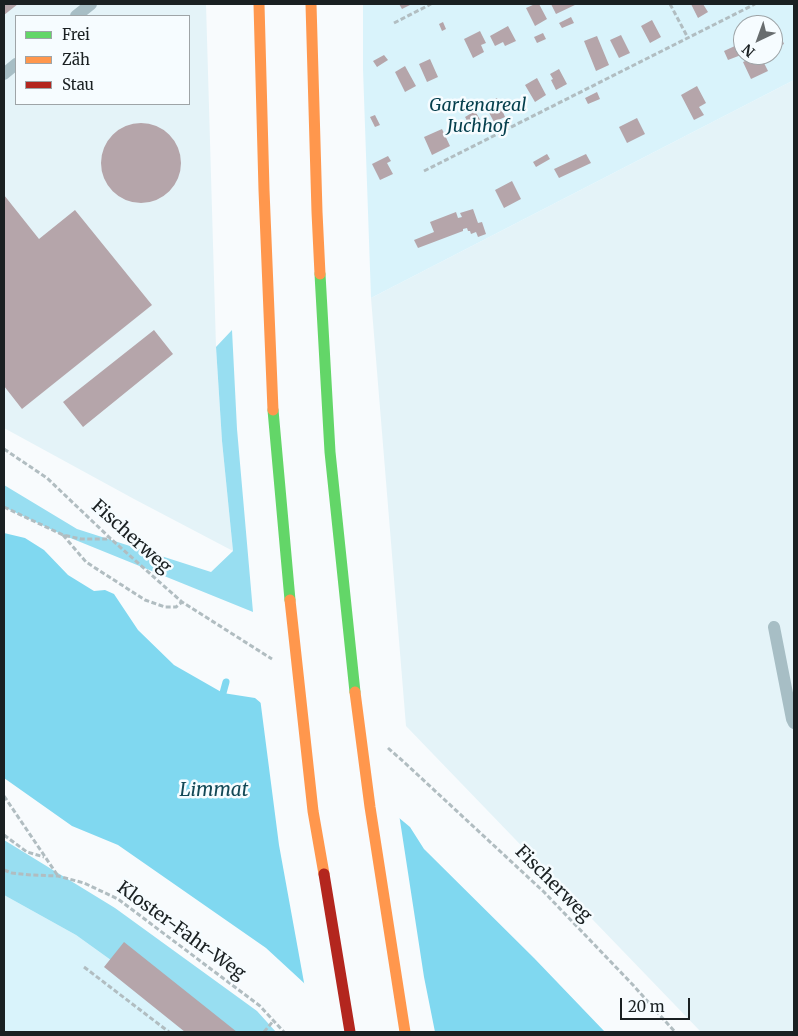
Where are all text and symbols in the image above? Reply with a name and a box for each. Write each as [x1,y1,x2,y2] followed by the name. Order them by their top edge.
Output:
[15,15,190,105] legend
[733,15,783,65] north arrow
[62,25,90,44] text: Frei
[738,40,759,61] text: N
[62,50,90,69] text: Zäh
[62,75,94,94] text: Stau
[429,95,527,138] park label: Gartenareal Juchhof
[87,496,175,578] street label: Fischerweg
[180,780,248,802] water label: Limmat
[510,841,596,927] street label: Fischerweg
[113,877,249,985] street label: Kloster-Fahr-Weg
[623,988,693,1020] scale bar
[628,997,665,1016] text: 20 m

